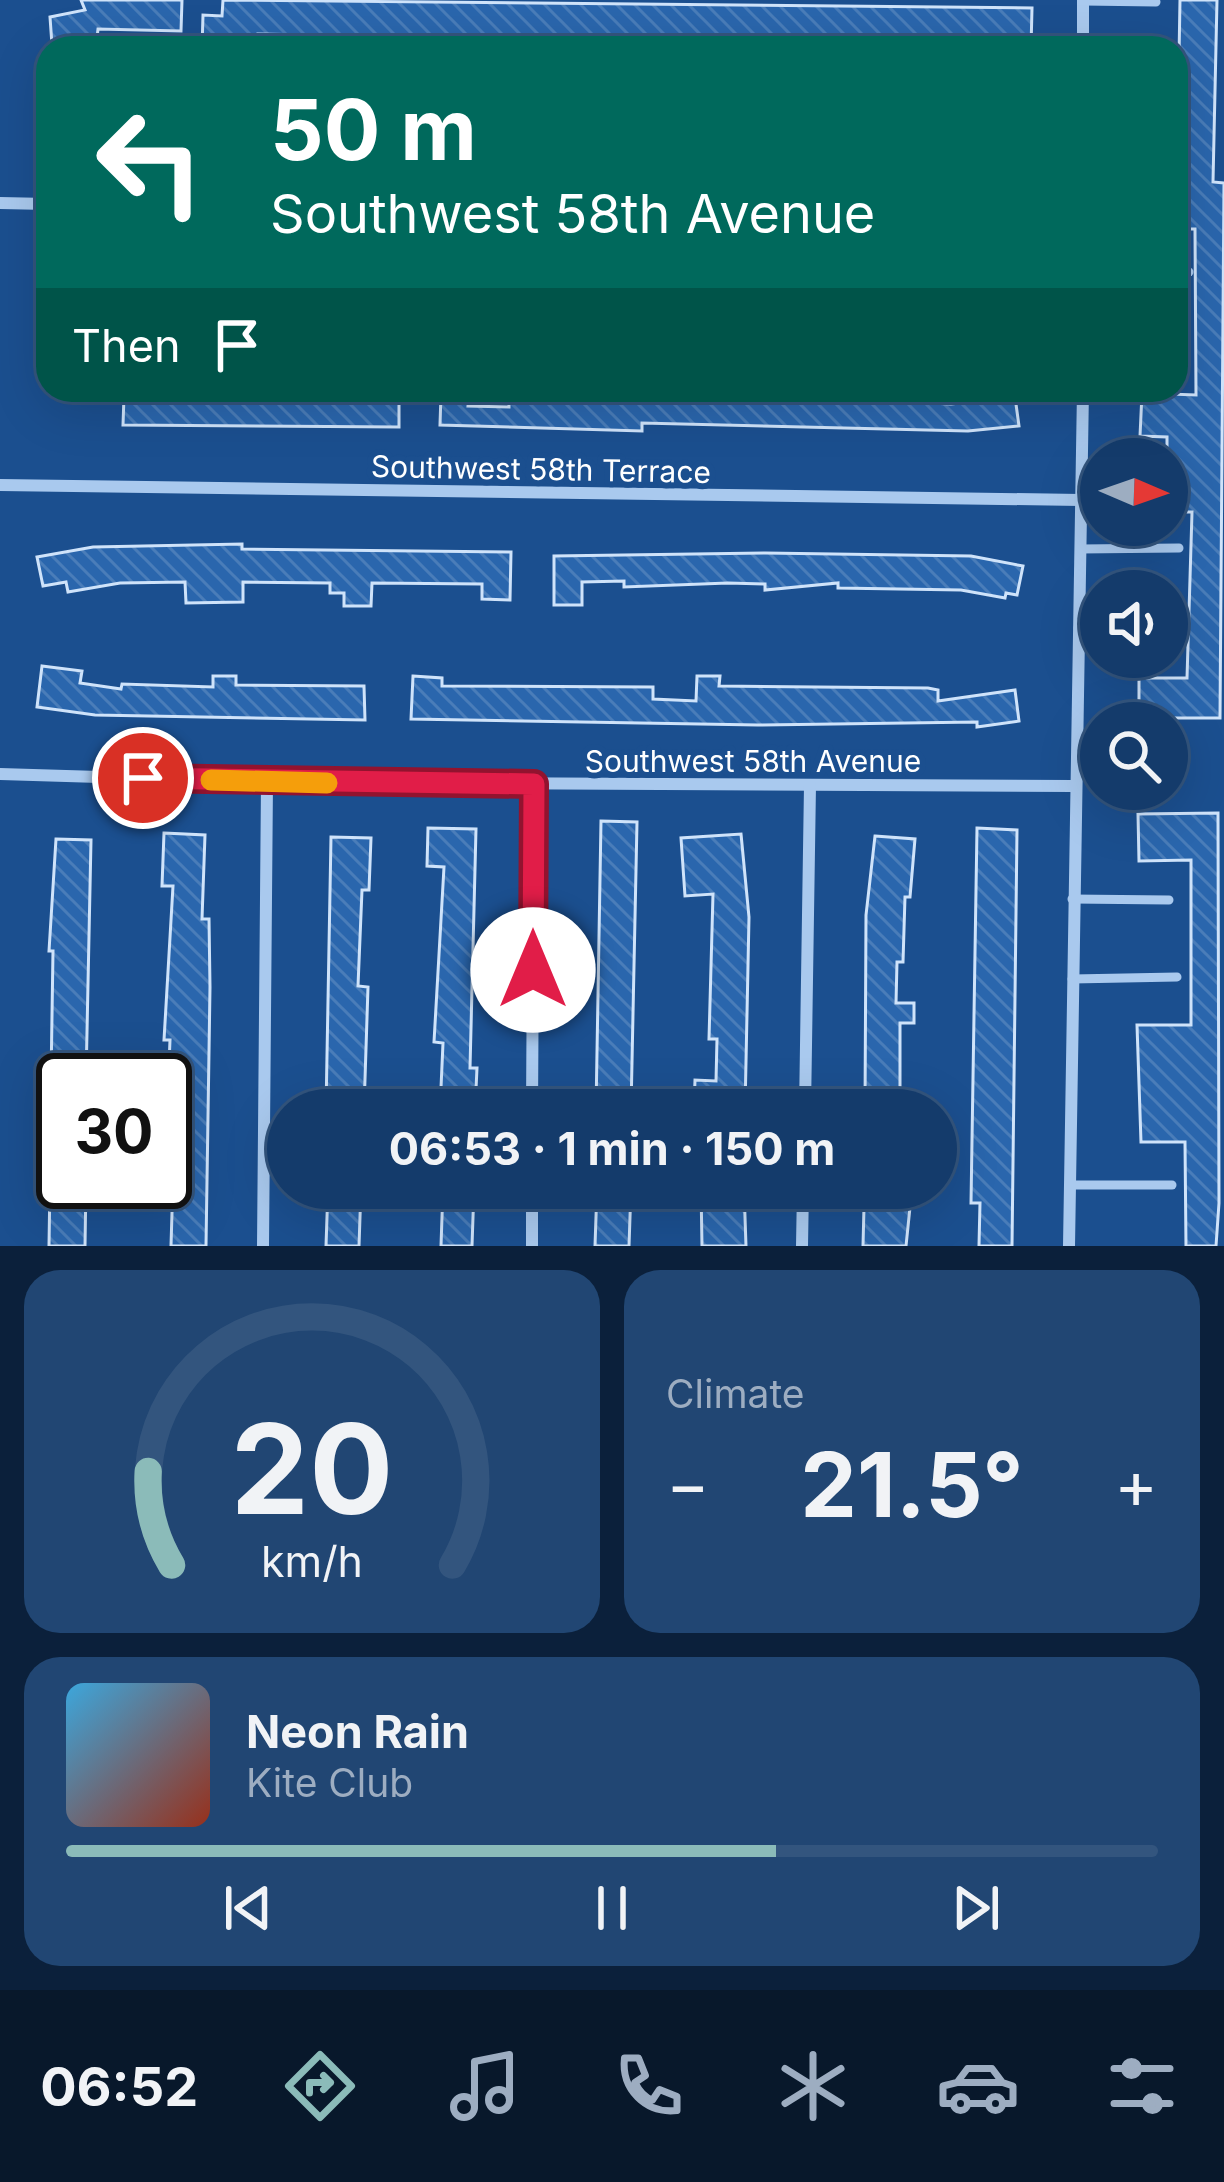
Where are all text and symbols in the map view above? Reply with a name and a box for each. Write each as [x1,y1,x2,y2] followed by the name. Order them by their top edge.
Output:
[270,79,477,180] text: 50 m
[72,84,228,240] icon: left
[270,181,875,246] text: Southwest 58th Avenue
[204,312,270,378] icon: arrive
[72,318,180,373] text: Then
[1080,438,1188,546] north arrow
[1080,438,1188,810] map controls
[371,448,711,490] street label: Southwest 58th Terrace
[1080,570,1188,678] button: sound
[1080,702,1188,810] button: search
[92,727,194,829] pin
[585,743,921,779] street label: Southwest 58th Avenue
[110,745,176,811] icon: arrive
[470,907,596,1033] position arrow
[36,1053,192,1209] speed limit sign: 30
[389,1121,835,1176] text: 06:53 · 1 min · 150 m
[666,1370,805,1417] text: Climate
[231,1393,393,1544] text: 20
[800,1430,1024,1539] text: 21.5°
[666,1444,710,1524] text: −
[1114,1444,1158,1524] text: +
[261,1534,363,1586] text: km/h
[246,1704,469,1759] text: Neon Rain
[246,1759,413,1806] text: Kite Club
[215,1875,281,1941] icon: previous
[579,1875,645,1941] icon: pause
[943,1875,1009,1941] icon: next
[278,2044,362,2128] icon: directions
[443,2044,527,2128] icon: music
[607,2044,691,2128] icon: phone
[771,2044,855,2128] icon: climate
[936,2044,1020,2128] icon: car
[1100,2044,1184,2128] icon: filters
[40,2054,198,2119] text: 06:52

